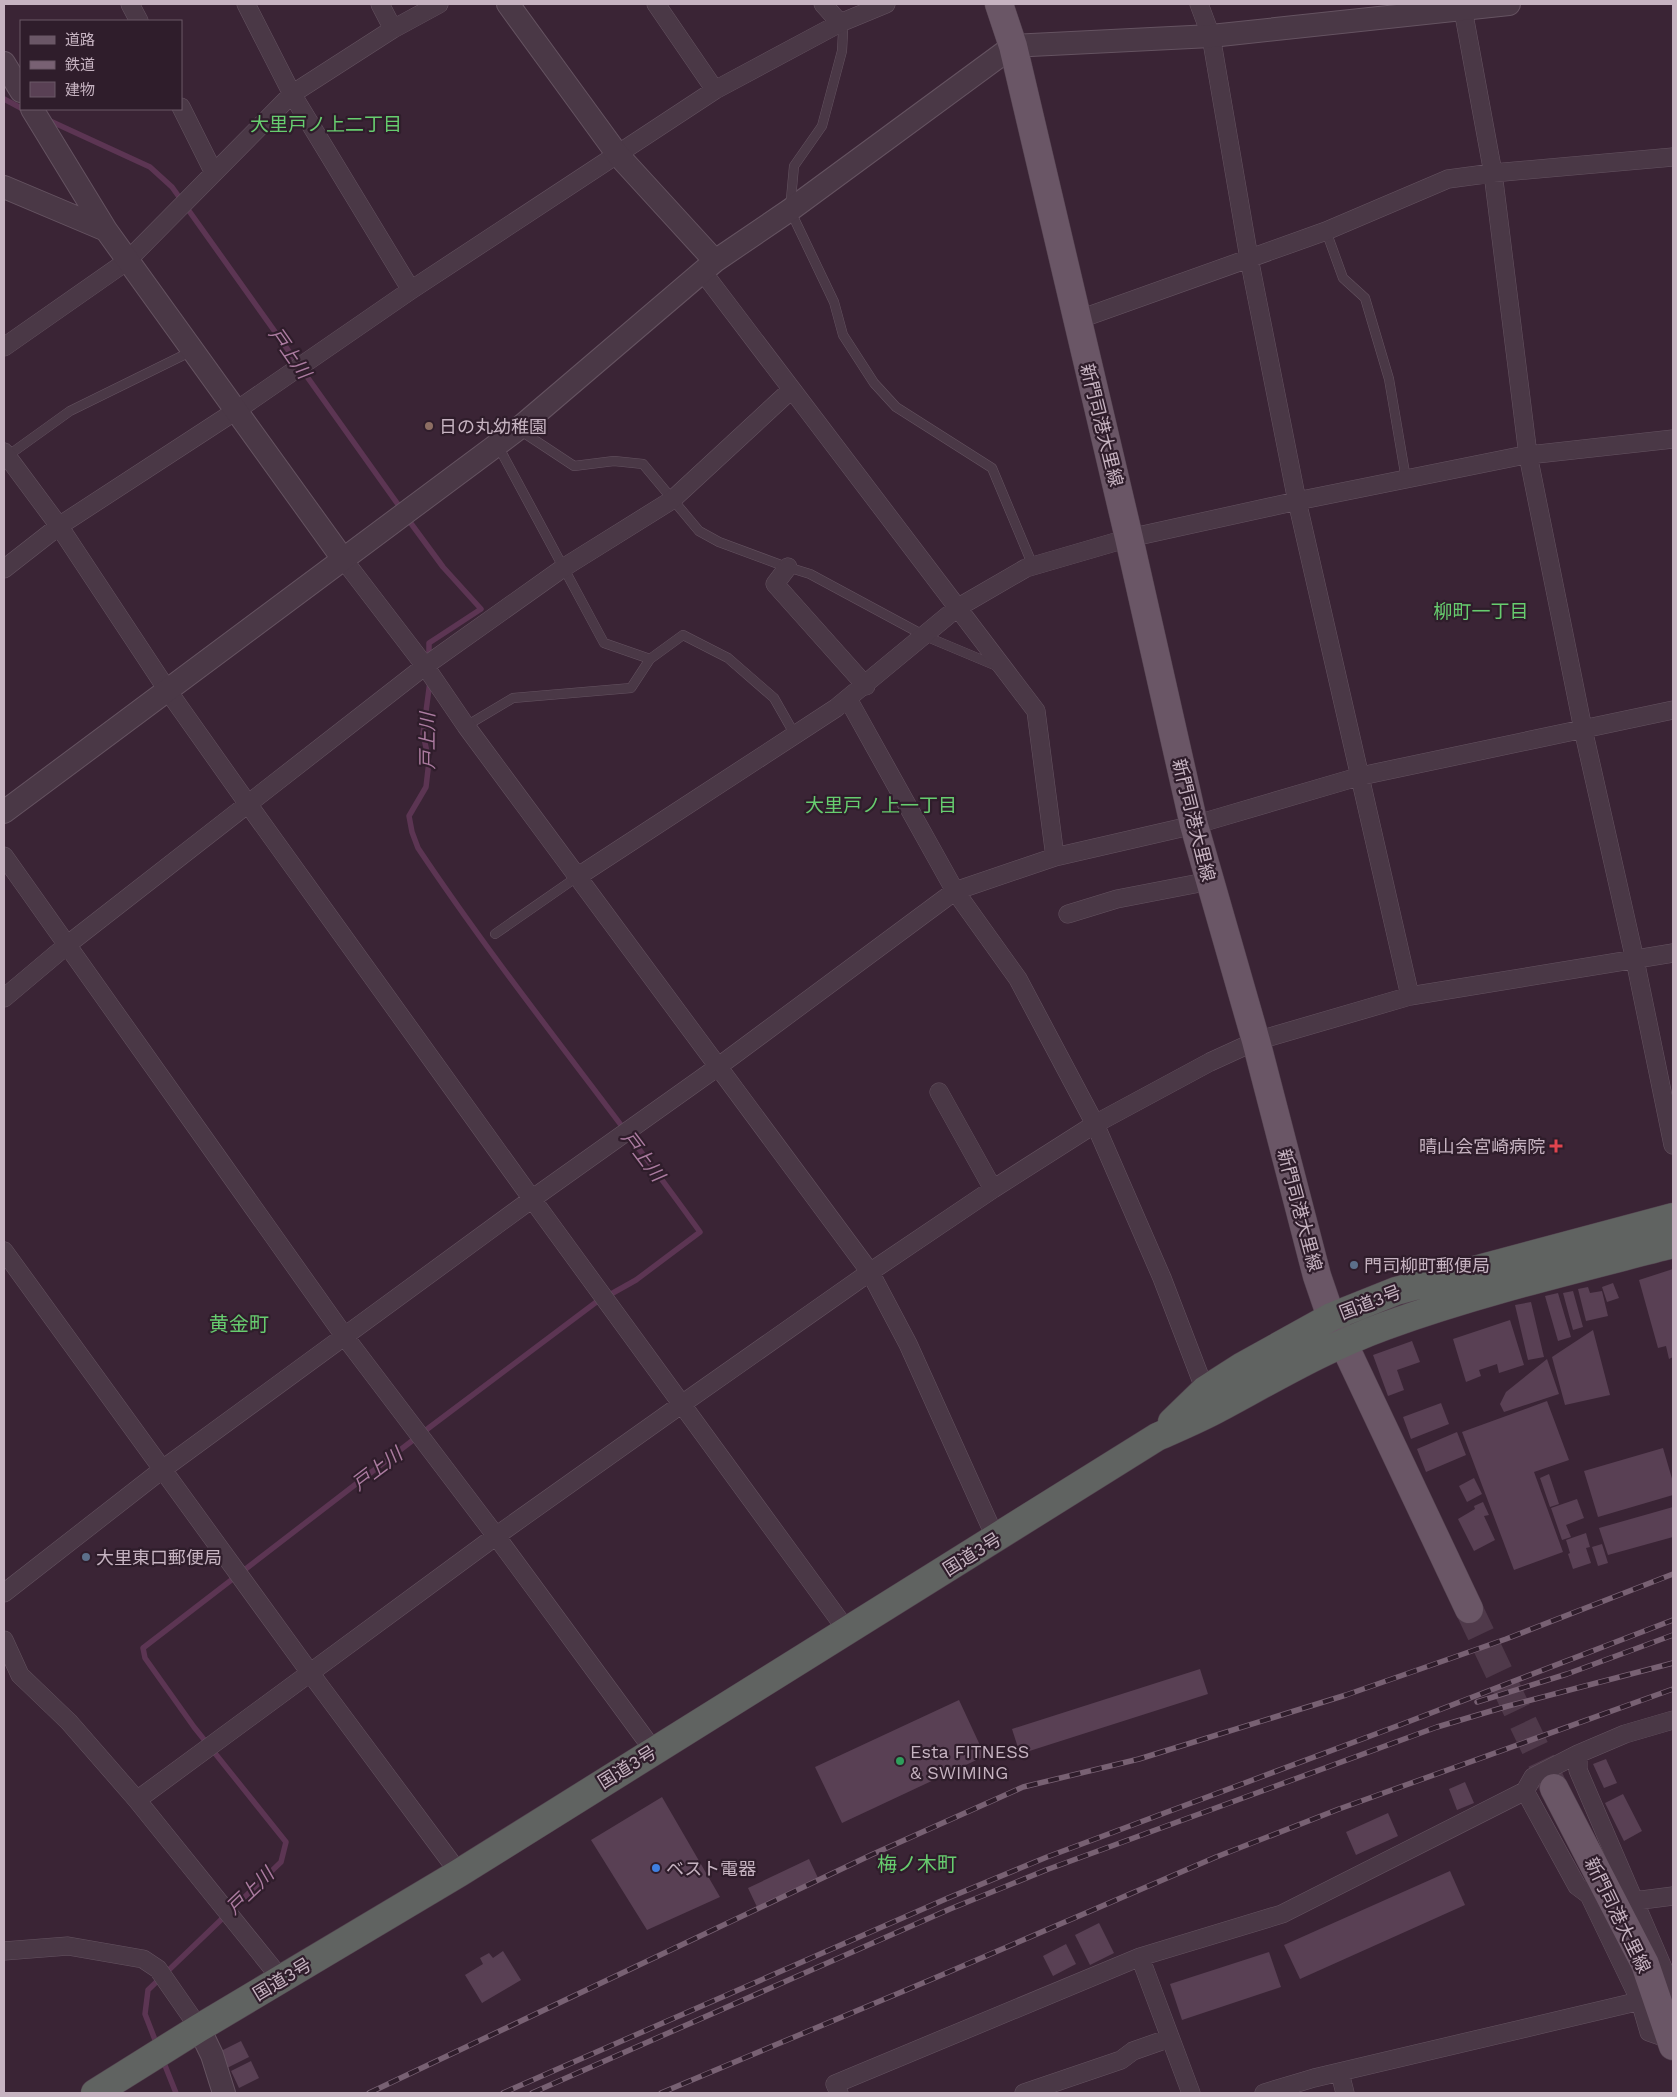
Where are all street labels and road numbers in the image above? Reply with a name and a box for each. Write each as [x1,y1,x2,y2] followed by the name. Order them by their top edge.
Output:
[1077,361,1127,489] street label: 新門司港大里線
[1169,756,1219,884] street label: 新門司港大里線
[1274,1146,1326,1274] street label: 新門司港大里線
[1336,1281,1404,1323] street label: 国道3号
[939,1528,1005,1580] street label: 国道3号
[594,1741,660,1793] street label: 国道3号
[1581,1854,1655,1976] street label: 新門司港大里線
[249,1953,315,2005] street label: 国道3号

